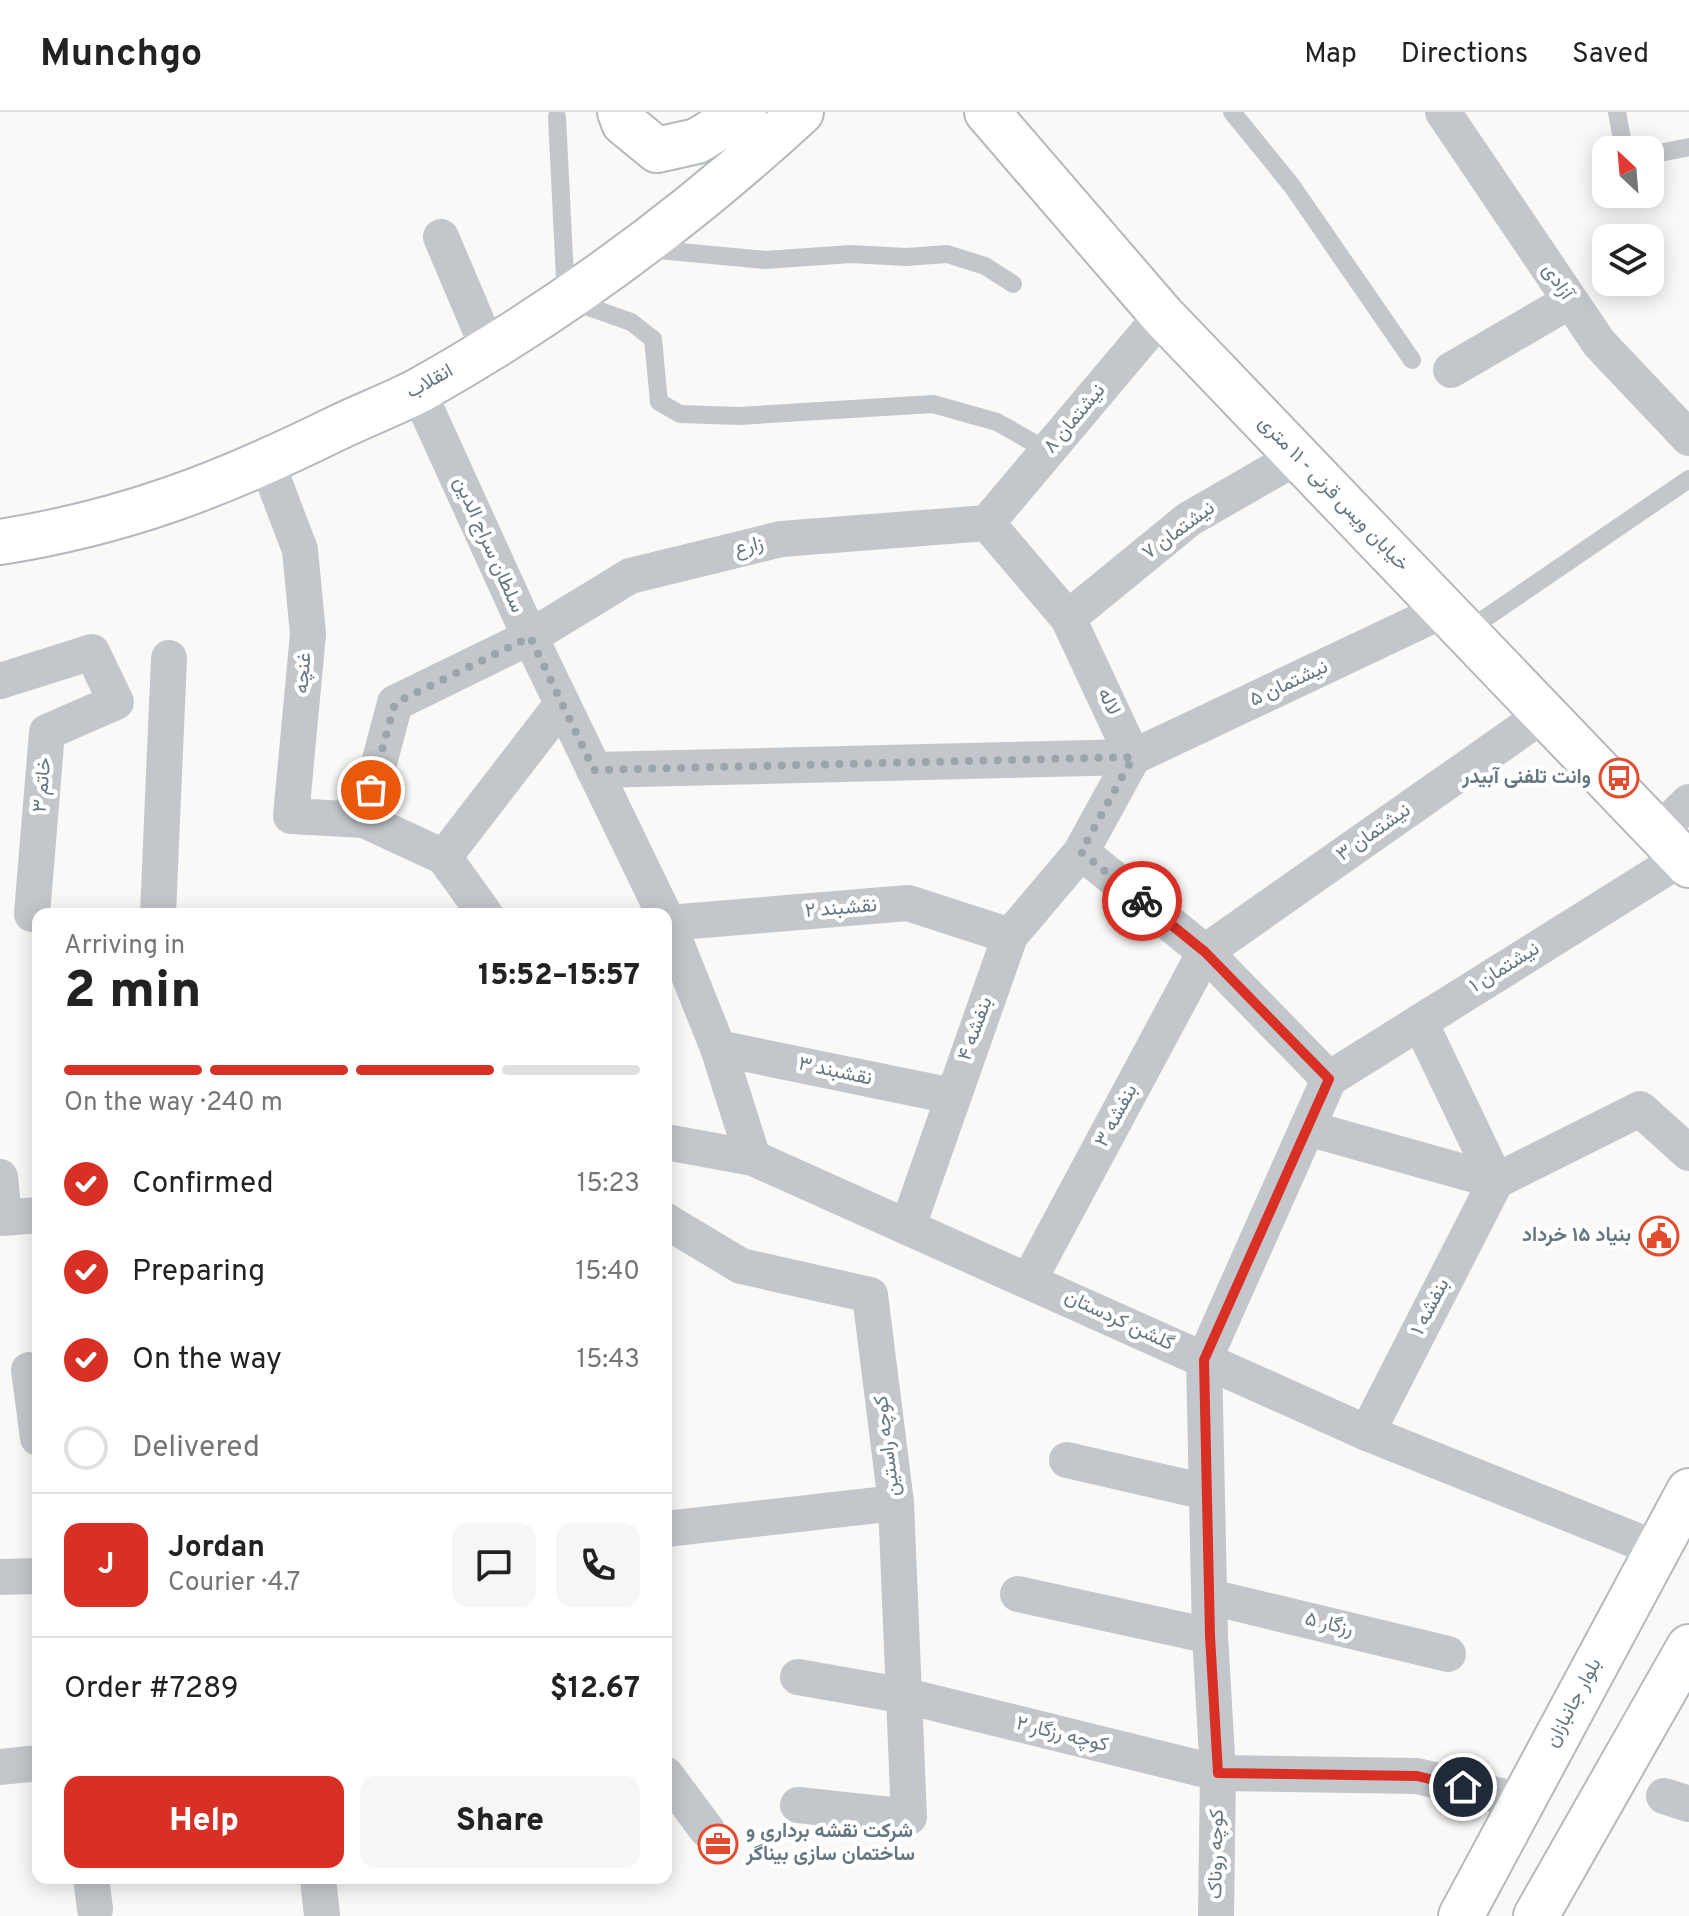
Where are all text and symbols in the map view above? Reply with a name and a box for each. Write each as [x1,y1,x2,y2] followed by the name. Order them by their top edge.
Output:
[40,31,202,80] text: Munchgo
[1304,37,1357,73] text: Map
[1401,37,1528,73] text: Directions
[1572,37,1649,73] text: Saved
[1592,136,1664,208] north arrow
[1592,136,1664,296] map controls
[1592,224,1664,296] button: layers
[1535,259,1579,306] street label: آزادی
[402,359,458,405] street label: انقلاب
[1038,379,1112,459] street label: نیشتمان ۸
[1252,410,1414,578] street label: خیابان ویس قرنی - ۱۱ متری
[446,473,530,617] street label: سلطان سراج الدین
[1137,496,1221,566] street label: نیشتمان ۷
[732,531,766,563] street label: زارع
[289,651,319,695] street label: غنچه
[1246,655,1332,713] street label: نیشتمان ۵
[1090,684,1126,720] street label: لاله
[28,756,58,814] street label: خاتم ۳
[337,756,405,824] pin
[1598,757,1640,799] bus stop icon: وانت تلفنی آبیدر
[1461,765,1591,791] place label: وانت تلفنی آبیدر
[349,768,393,812] icon: bag
[1332,798,1416,868] street label: نیشتمان ۳
[1102,861,1182,941] courier
[1120,879,1164,923] icon: bike
[804,893,878,925] street label: نقشبند ۲
[64,930,185,963] text: Arriving in
[1465,936,1545,1000] street label: نیشتمان ۱
[478,958,640,995] text: 15:52–15:57
[64,960,202,1026] text: 2 min
[953,994,999,1064] street label: بنفشه ۴
[796,1052,874,1092] street label: نقشبند ۳
[1090,1080,1144,1152] street label: بنفشه ۳
[64,1087,283,1120] text: On the way · 240 m
[64,1162,108,1206] icon: check
[132,1166,274,1203] text: Confirmed
[577,1168,640,1201] text: 15:23
[1638,1215,1680,1257] public building icon: بنیاد ۱۵ خرداد
[1522,1223,1631,1249] place label: بنیاد ۱۵ خرداد
[64,1250,108,1294] icon: check
[132,1254,265,1291] text: Preparing
[575,1256,640,1289] text: 15:40
[1406,1274,1456,1340] street label: بنفشه ۱
[1060,1284,1178,1358] street label: گلشن کردستان
[64,1338,108,1382] icon: check
[132,1342,282,1379] text: On the way
[577,1344,640,1377] text: 15:43
[869,1394,907,1498] street label: کوچه راستین
[132,1430,260,1467] text: Delivered
[452,1523,536,1607] button: chat
[556,1523,640,1607] button: phone
[168,1530,265,1567] text: Jordan
[98,1547,114,1584] text: J
[168,1567,300,1600] text: Courier · 4.7
[1302,1607,1356,1643] street label: رزگار ۵
[1540,1654,1608,1752] street label: بلوار جانبازان
[64,1671,239,1708] text: Order #7289
[550,1671,640,1708] text: $12.67
[1013,1711,1111,1759] street label: کوچه رزگار ۲
[1429,1753,1497,1821] pin
[1441,1765,1485,1809] icon: home
[64,1776,344,1868] button: Help
[360,1776,640,1868] button: Share
[1203,1809,1231,1899] street label: کوچه روناک
[745,1819,915,1868] place label: شرکت نقشه برداری و ساختمان سازی بیناگر
[697,1823,739,1865] office icon: شرکت نقشه برداری و ساختمان سازی بیناگر

